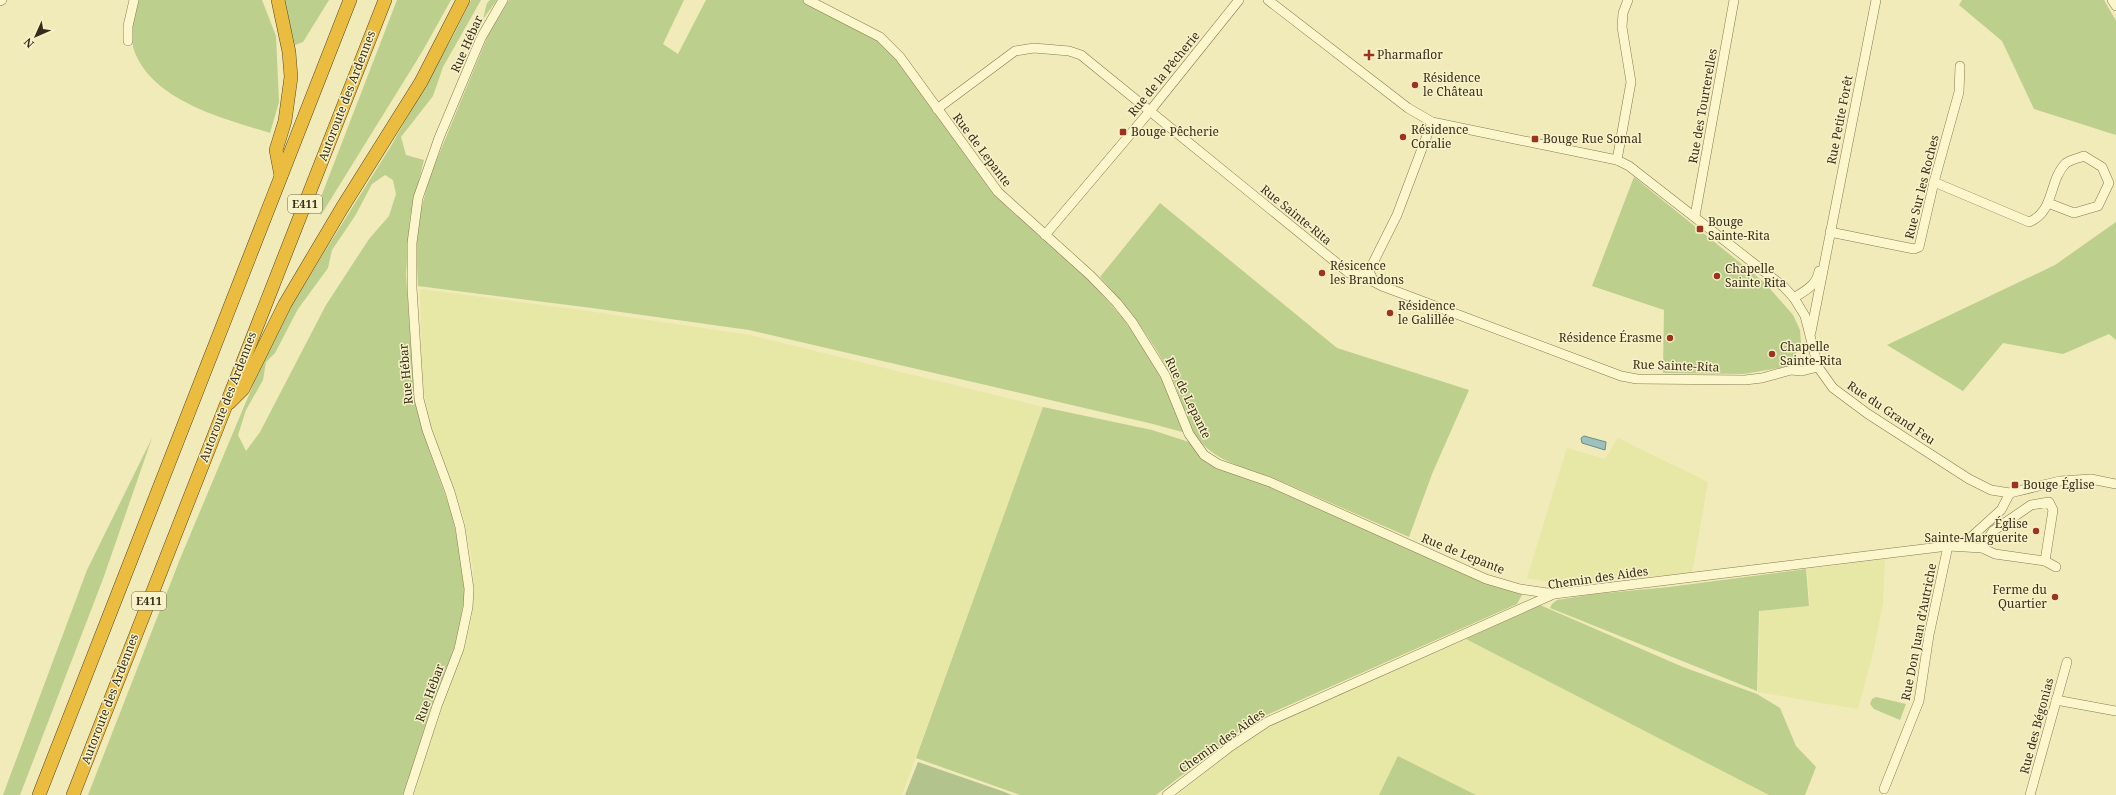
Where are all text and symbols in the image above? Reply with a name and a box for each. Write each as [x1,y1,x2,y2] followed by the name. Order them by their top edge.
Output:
[446,12,487,75] street label: Rue Hébar
[16,16,56,56] north arrow
[314,28,379,164] street label: Autoroute des Ardennes
[1124,28,1203,120] street label: Rue de la Pêcherie
[20,35,37,52] text: N
[1377,46,1443,63] place label: Pharmaflor
[1684,47,1721,165] street label: Rue des Tourterelles
[1364,50,1374,60] marker: Pharmaflor
[1423,69,1483,100] place label: Résidence le Château
[1823,74,1856,166] street label: Rue Petite Forêt
[1410,80,1420,90] marker: Résidence le Château
[949,109,1016,190] street label: Rue de Lepante
[1411,121,1468,152] place label: Résidence Coralie
[1131,123,1219,140] place label: Bouge Pêcherie
[1118,127,1128,137] marker: Bouge Pêcherie
[1543,130,1642,147] place label: Bouge Rue Somal
[1398,132,1408,142] marker: Résidence Coralie
[1900,133,1943,241] street label: Rue Sur les Roches
[1530,134,1540,144] marker: Bouge Rue Somal
[1257,181,1336,249] street label: Rue Sainte-Rita
[288,195,322,213] road number: E411
[1708,213,1770,244] place label: Bouge Sainte-Rita
[1695,224,1705,234] marker: Bouge Sainte-Rita
[1330,257,1404,288] place label: Résicence les Brandons
[1725,260,1787,291] place label: Chapelle Sainte Rita
[1317,268,1327,278] marker: Résicence les Brandons
[1712,271,1722,281] marker: Chapelle Sainte Rita
[1398,297,1455,328] place label: Résidence le Galillée
[1385,308,1395,318] marker: Résidence le Galillée
[195,329,260,465] street label: Autoroute des Ardennes
[1559,329,1662,346] place label: Résidence Érasme
[1665,333,1675,343] marker: Résidence Érasme
[1780,338,1842,369] place label: Chapelle Sainte-Rita
[394,343,417,405] street label: Rue Hébar
[1767,349,1777,359] marker: Chapelle Sainte-Rita
[1161,354,1215,441] street label: Rue de Lepante
[1632,355,1720,376] street label: Rue Sainte-Rita
[1844,377,1939,449] street label: Rue du Grand Feu
[2023,476,2095,493] place label: Bouge Église
[2010,480,2020,490] marker: Bouge Église
[1924,515,2028,546] place label: Église Sainte-Marguerite
[2031,526,2041,536] marker: Église Sainte-Marguerite
[1419,529,1507,578] street label: Rue de Lepante
[1547,562,1649,593] street label: Chemin des Aides
[1897,562,1940,702] street label: Rue Don Juan d'Autriche
[1992,581,2047,612] place label: Ferme du Quartier
[132,592,166,610] road number: E411
[2050,592,2060,602] marker: Ferme du Quartier
[77,631,142,767] street label: Autoroute des Ardennes
[411,661,448,724] street label: Rue Hébar
[2016,676,2058,776] street label: Rue des Bégonias
[1175,705,1268,777] street label: Chemin des Aides

